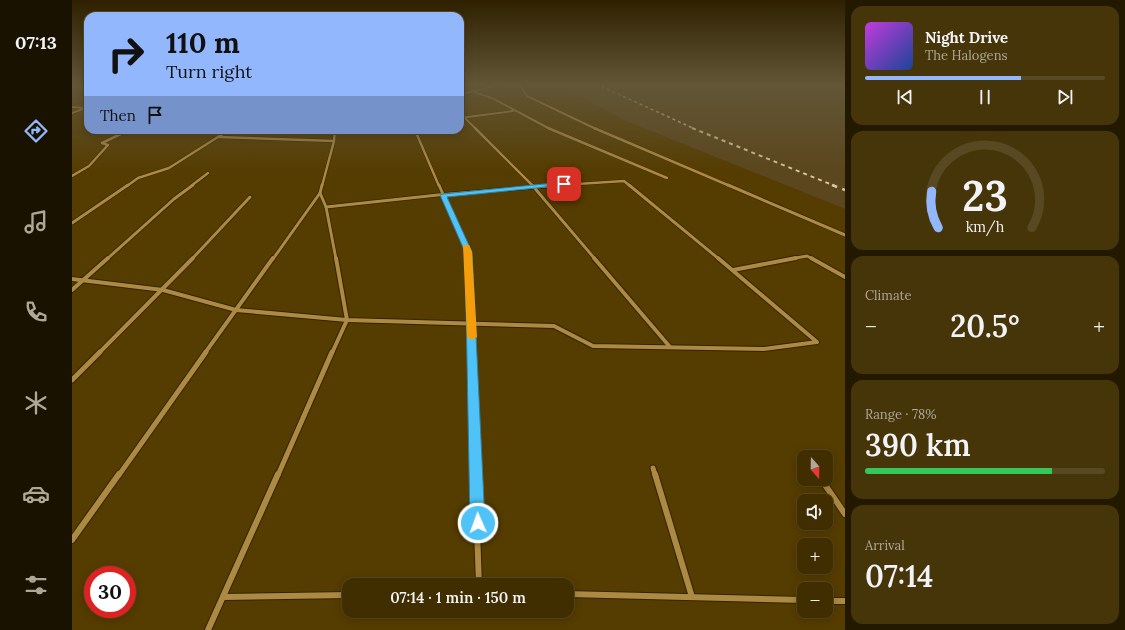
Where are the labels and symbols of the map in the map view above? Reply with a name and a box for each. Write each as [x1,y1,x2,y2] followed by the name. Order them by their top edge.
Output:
[547,167,581,201] pin
[797,450,833,486] north arrow
[457,502,499,544] position arrow
[84,566,136,618] speed limit sign: 30

